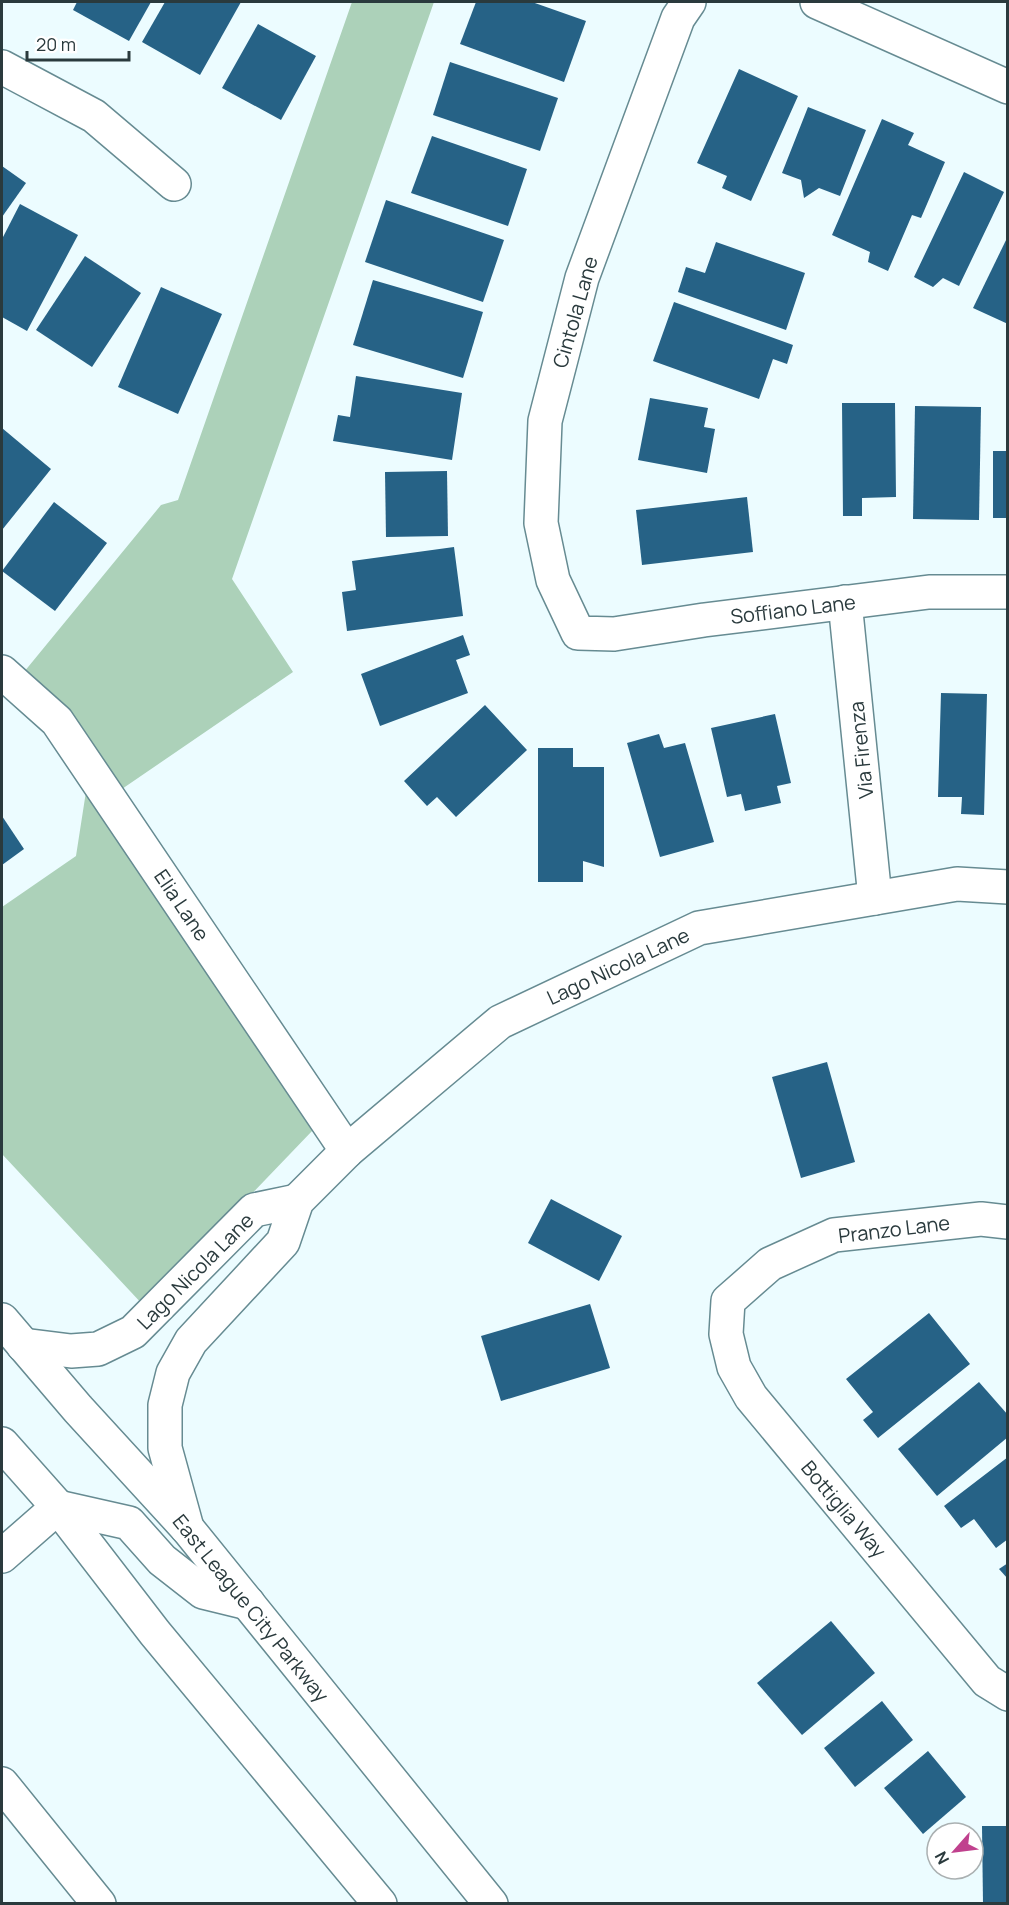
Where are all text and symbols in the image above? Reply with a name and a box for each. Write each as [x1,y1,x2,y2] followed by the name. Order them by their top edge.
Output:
[27,24,129,62] scale bar
[36,32,76,56] text: 20 m
[546,253,604,371] street label: Cintola Lane
[729,588,857,630] street label: Soffiano Lane
[842,700,880,800] street label: Via Firenza
[148,864,216,946] street label: Elia Lane
[542,921,694,1011] street label: Lago Nicola Lane
[131,1207,259,1335] street label: Lago Nicola Lane
[837,1209,951,1249] street label: Pranzo Lane
[795,1455,893,1564] street label: Bottiglia Way
[167,1509,335,1708] street label: East League City Parkway
[925,1821,985,1881] north arrow
[929,1848,954,1868] text: N

